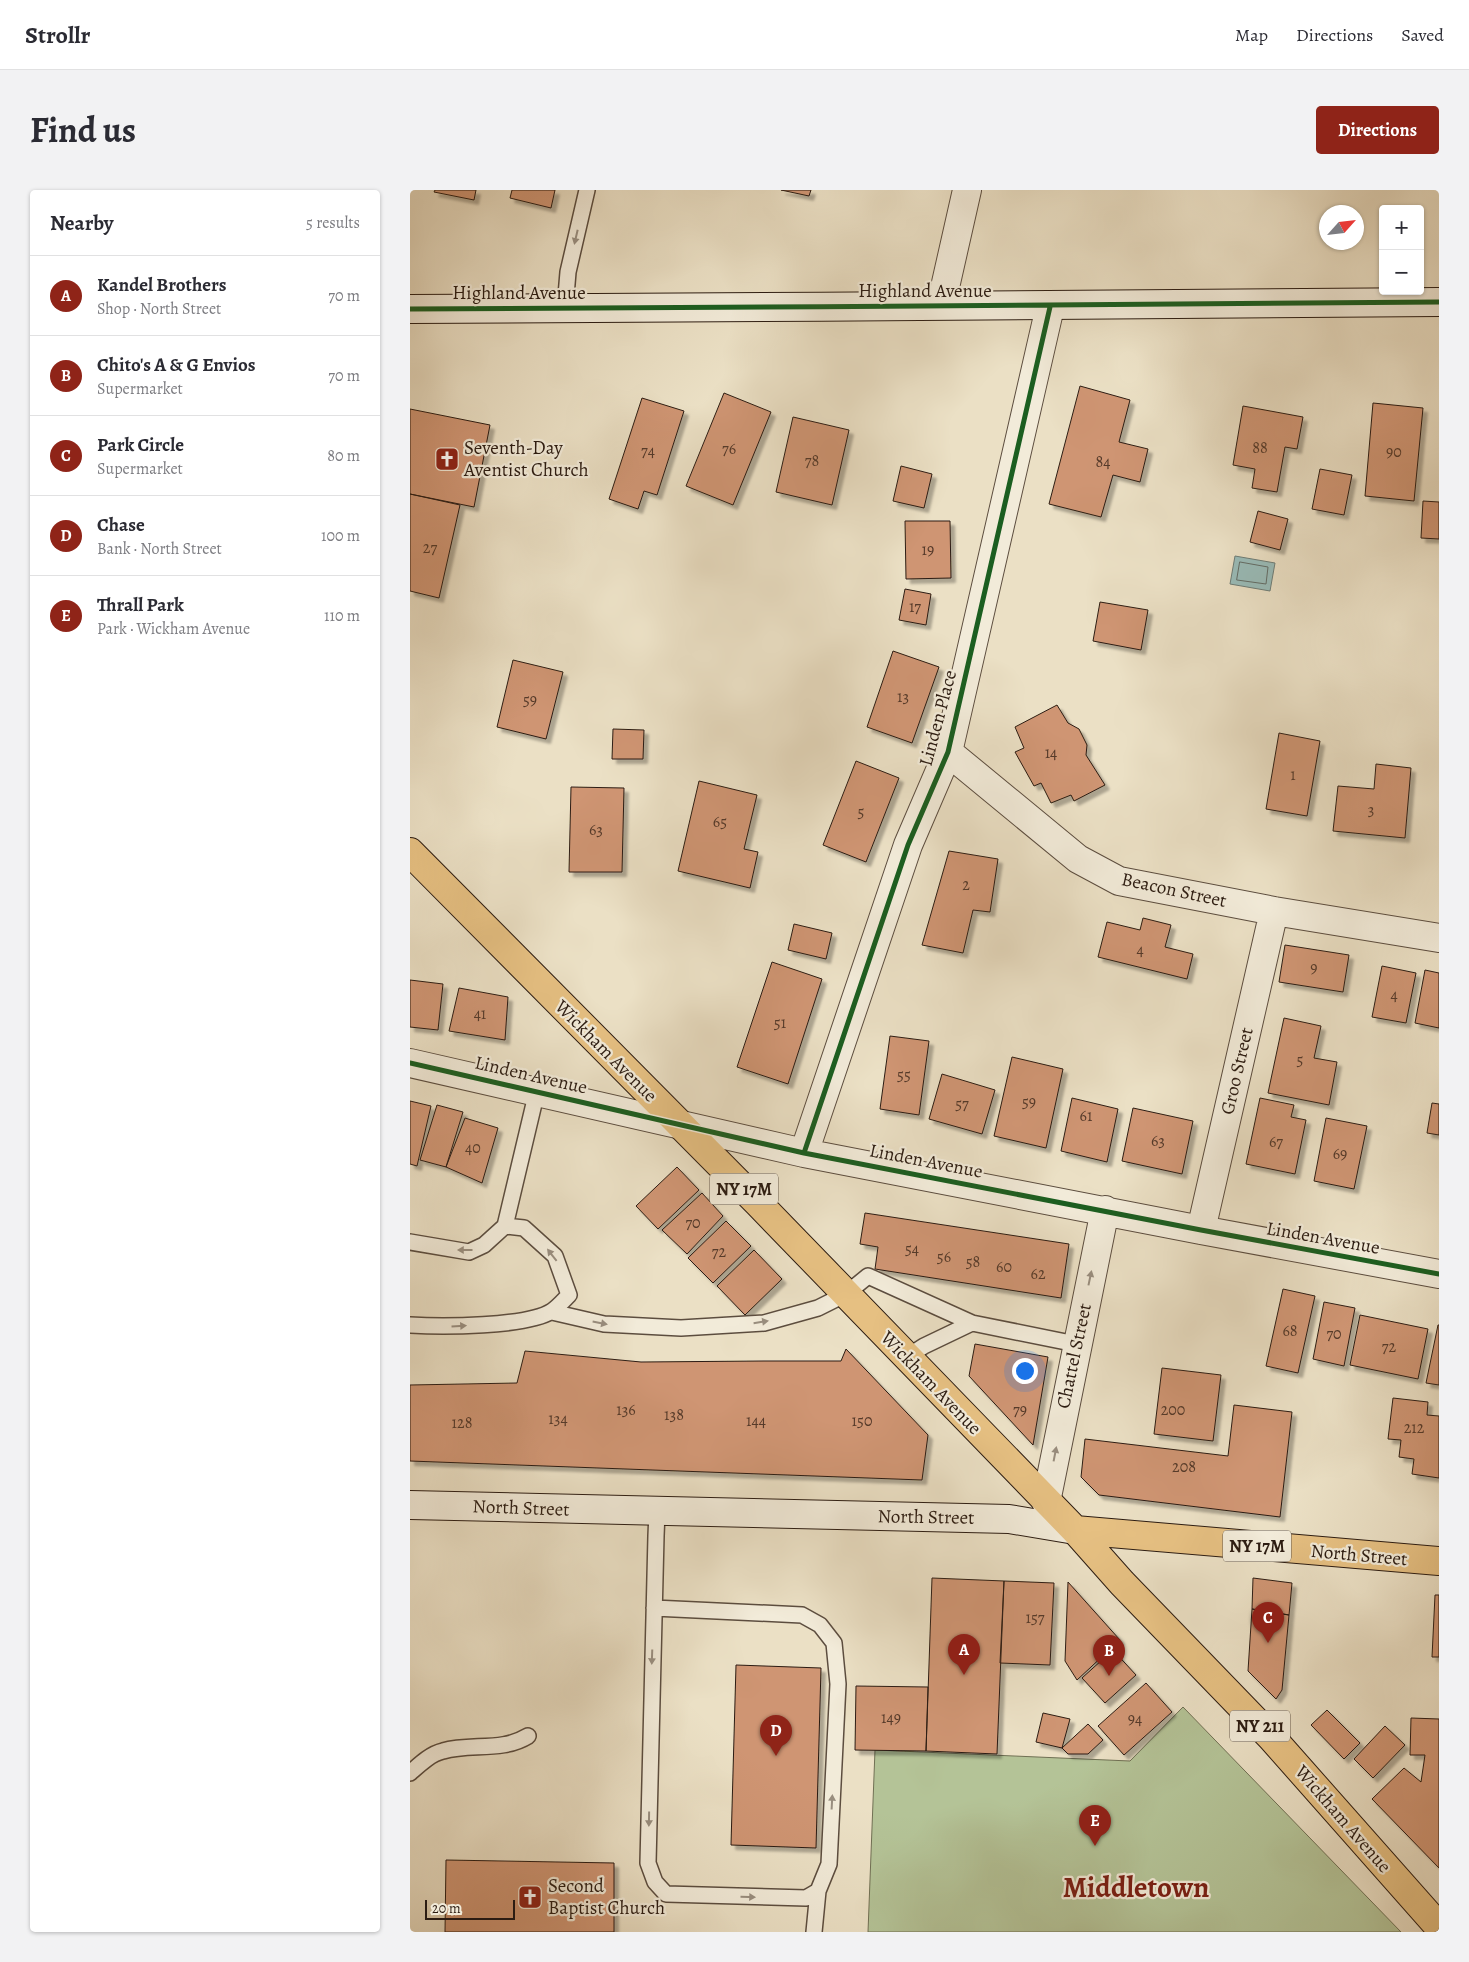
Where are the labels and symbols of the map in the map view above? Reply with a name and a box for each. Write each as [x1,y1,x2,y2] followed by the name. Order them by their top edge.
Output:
[1319,205,1364,250] north arrow
[572,230,580,245] one-way arrow
[858,278,992,304] street label: Highland Avenue
[452,280,586,306] street label: Highland Avenue
[463,435,589,483] place label: Seventh-Day Aventist Church
[1252,437,1268,459] house number: 88
[722,438,736,460] house number: 76
[641,440,655,462] house number: 74
[1386,441,1402,463] house number: 90
[434,446,460,472] church icon: Seventh-Day Aventist Church
[805,450,819,472] house number: 78
[1095,451,1111,473] house number: 84
[423,537,437,559] house number: 27
[922,539,934,561] house number: 19
[909,596,921,618] house number: 17
[913,667,963,769] street label: Linden Place
[897,686,909,708] house number: 13
[523,689,537,711] house number: 59
[1045,742,1057,764] house number: 14
[1290,764,1296,786] house number: 1
[1368,799,1374,821] house number: 3
[858,801,865,823] house number: 5
[713,811,727,833] house number: 65
[589,819,603,841] house number: 63
[1119,866,1229,914] street label: Beacon Street
[962,874,970,896] house number: 2
[1136,939,1144,961] house number: 4
[1310,957,1318,979] house number: 9
[1390,984,1398,1006] house number: 4
[548,993,663,1108] street label: Wickham Avenue
[474,1003,487,1025] house number: 41
[774,1012,787,1034] house number: 51
[1214,1025,1260,1117] street label: Groo Street
[472,1049,590,1101] street label: Linden Avenue
[1297,1049,1304,1071] house number: 5
[897,1064,911,1086] house number: 55
[1022,1091,1036,1113] house number: 59
[955,1093,969,1115] house number: 57
[1080,1105,1093,1127] house number: 61
[1151,1130,1165,1152] house number: 63
[1269,1131,1283,1153] house number: 67
[465,1137,481,1159] house number: 40
[867,1137,985,1185] street label: Linden Avenue
[1333,1143,1347,1165] house number: 69
[710,1174,778,1204] road number: NY 17M
[685,1212,701,1234] house number: 70
[1264,1215,1382,1261] street label: Linden Avenue
[905,1238,919,1260] house number: 54
[712,1241,727,1263] house number: 72
[457,1246,473,1254] one-way arrow
[937,1246,951,1268] house number: 56
[546,1249,557,1262] one-way arrow
[966,1251,980,1273] house number: 58
[996,1256,1012,1278] house number: 60
[1031,1263,1046,1285] house number: 62
[1087,1269,1095,1285] one-way arrow
[1050,1301,1098,1411] street label: Chattel Street
[754,1318,770,1326] one-way arrow
[592,1319,607,1327] one-way arrow
[1282,1320,1298,1342] house number: 68
[451,1322,467,1330] one-way arrow
[1326,1323,1342,1345] house number: 70
[874,1325,987,1441] street label: Wickham Avenue
[1382,1336,1397,1358] house number: 72
[1012,1358,1038,1384] your location
[616,1399,636,1421] house number: 136
[1013,1399,1027,1421] house number: 79
[1161,1399,1185,1421] house number: 200
[664,1404,684,1426] house number: 138
[548,1408,568,1430] house number: 134
[746,1410,766,1432] house number: 144
[852,1410,872,1432] house number: 150
[452,1412,472,1434] house number: 128
[1404,1417,1425,1439] house number: 212
[1051,1446,1059,1462] one-way arrow
[1172,1456,1196,1478] house number: 208
[472,1493,570,1523] street label: North Street
[877,1503,975,1531] street label: North Street
[1223,1530,1291,1562] road number: NY 17M
[1310,1538,1408,1572] street label: North Street
[1252,1602,1284,1643] pin: C
[1025,1607,1045,1629] house number: 157
[948,1634,980,1675] pin: A
[1093,1635,1125,1676] pin: B
[648,1649,656,1665] one-way arrow
[881,1707,901,1729] house number: 149
[1128,1708,1142,1730] house number: 94
[1230,1710,1290,1742] road number: NY 211
[760,1715,792,1756] pin: D
[1288,1759,1397,1878] street label: Wickham Avenue
[828,1794,836,1810] one-way arrow
[1079,1805,1111,1846] pin: E
[645,1812,653,1828] one-way arrow
[1063,1868,1209,1907] district label: Middletown
[548,1873,665,1921] place label: Second Baptist Church
[517,1884,543,1910] church icon: Second Baptist Church
[740,1893,756,1901] one-way arrow
[425,1897,515,1920] scale bar

